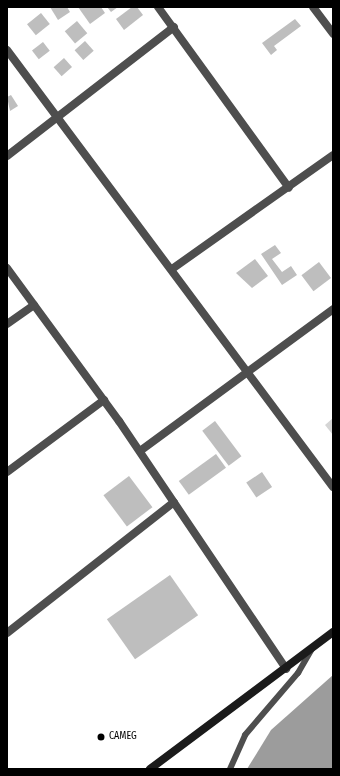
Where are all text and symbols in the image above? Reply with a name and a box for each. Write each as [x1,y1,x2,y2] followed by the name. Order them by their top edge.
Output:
[109,731,137,743] place label: CAMEG
[96,732,106,742] marker: CAMEG

